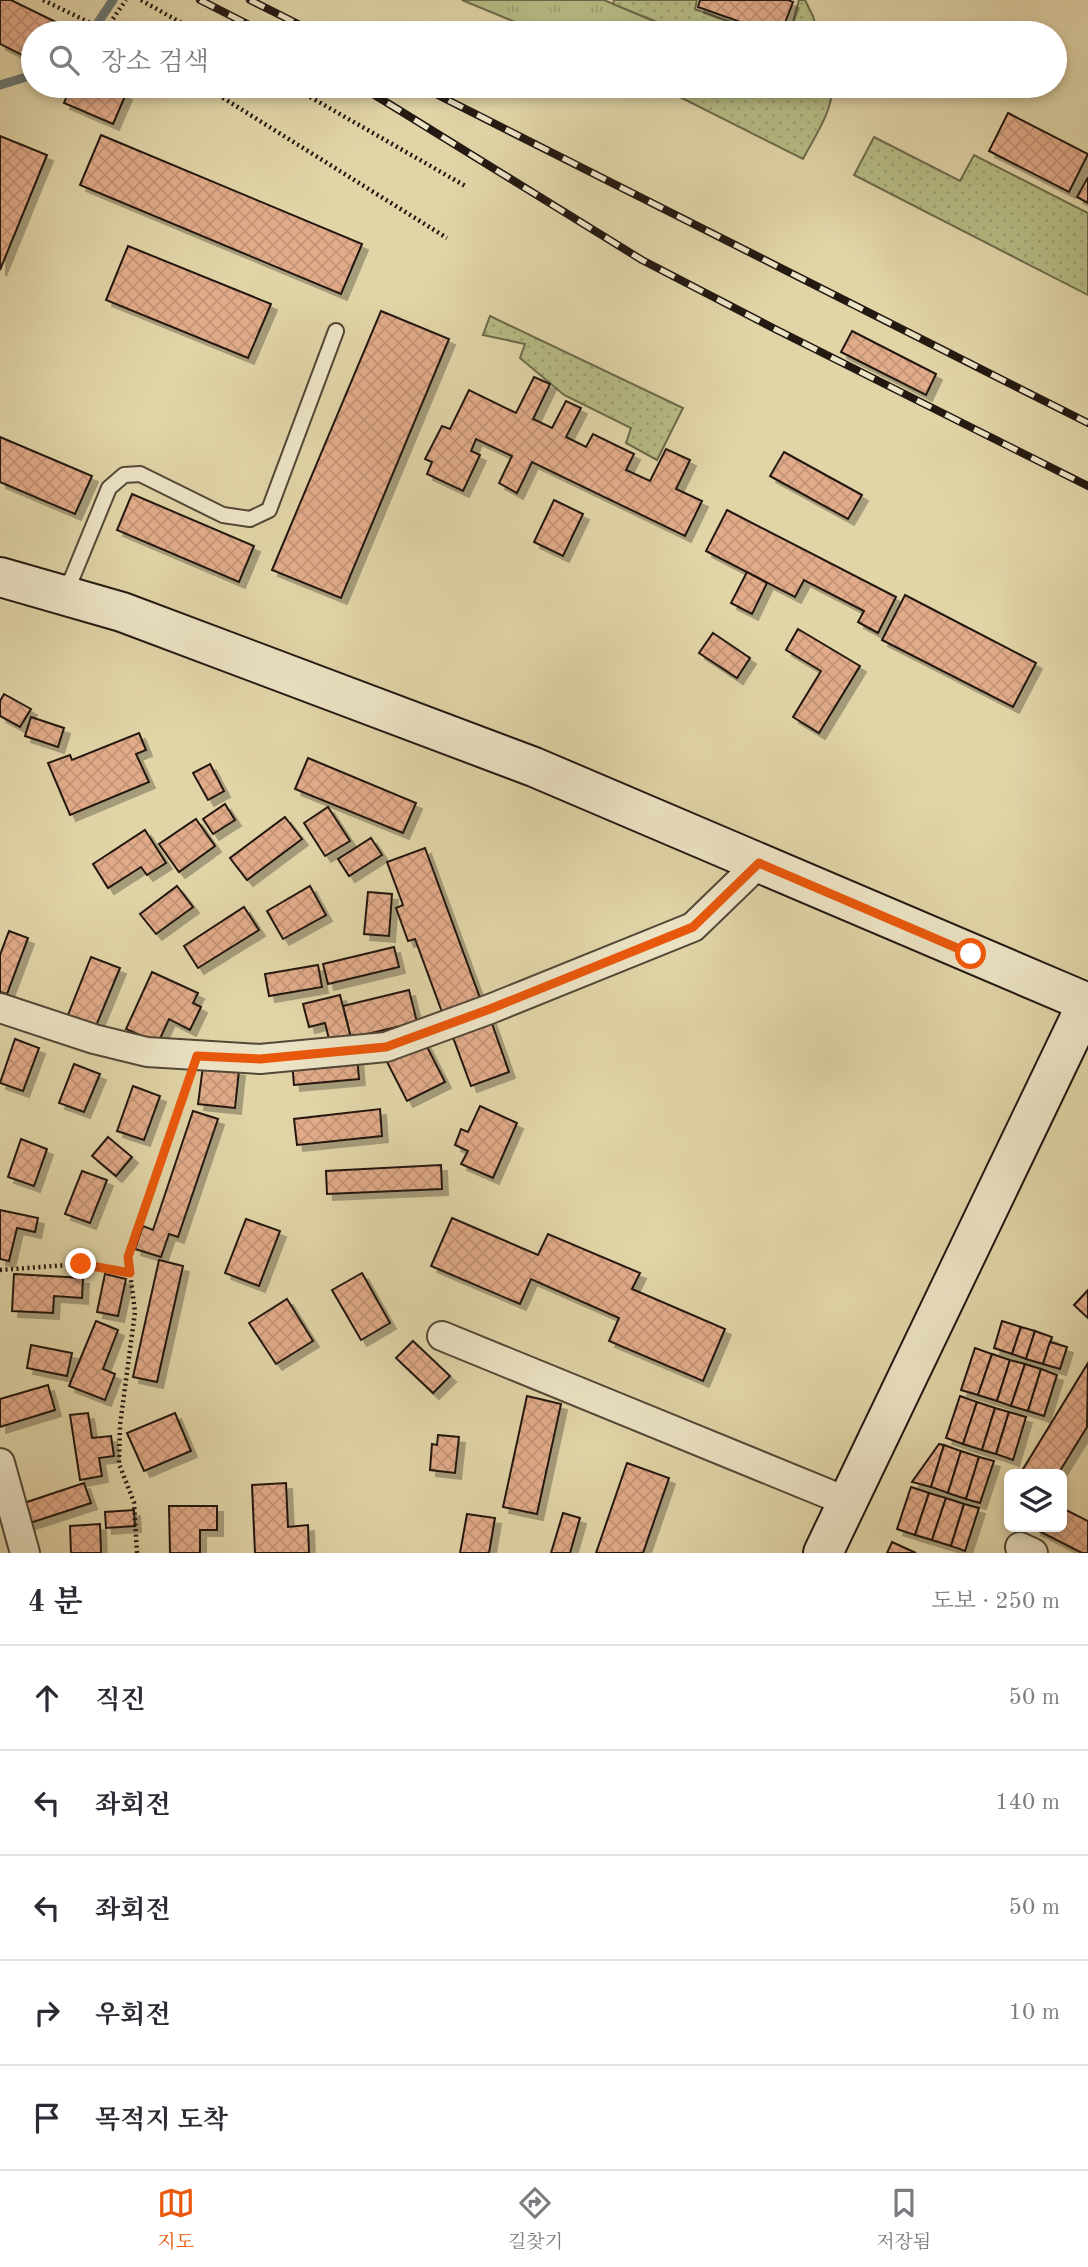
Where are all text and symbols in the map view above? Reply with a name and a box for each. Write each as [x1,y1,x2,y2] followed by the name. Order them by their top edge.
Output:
[21,21,1067,98] search box
[45,41,83,79] icon: search
[101,50,209,76] text: 장소 검색
[955,938,986,969] route start
[65,1248,96,1279] route end
[1004,1469,1067,1532] map controls
[1004,1469,1067,1532] button: layers
[28,1588,83,1618] text: 4 분
[932,1590,1060,1613] text: 도보 · 250 m
[28,1679,66,1717] icon: ahead
[1009,1686,1060,1709] text: 50 m
[95,1688,145,1714] text: 직진
[28,1784,66,1822] icon: left
[995,1791,1060,1814] text: 140 m
[95,1793,170,1819] text: 좌회전
[28,1889,66,1927] icon: left
[1009,1896,1060,1919] text: 50 m
[95,1898,170,1924] text: 좌회전
[28,1994,66,2032] icon: right
[1009,2001,1060,2024] text: 10 m
[95,2003,170,2029] text: 우회전
[28,2099,66,2137] icon: arrive
[95,2108,228,2134] text: 목적지 도착
[157,2184,195,2255] tab: 지도
[508,2184,563,2255] tab: 길찾기
[876,2184,931,2255] tab: 저장됨

